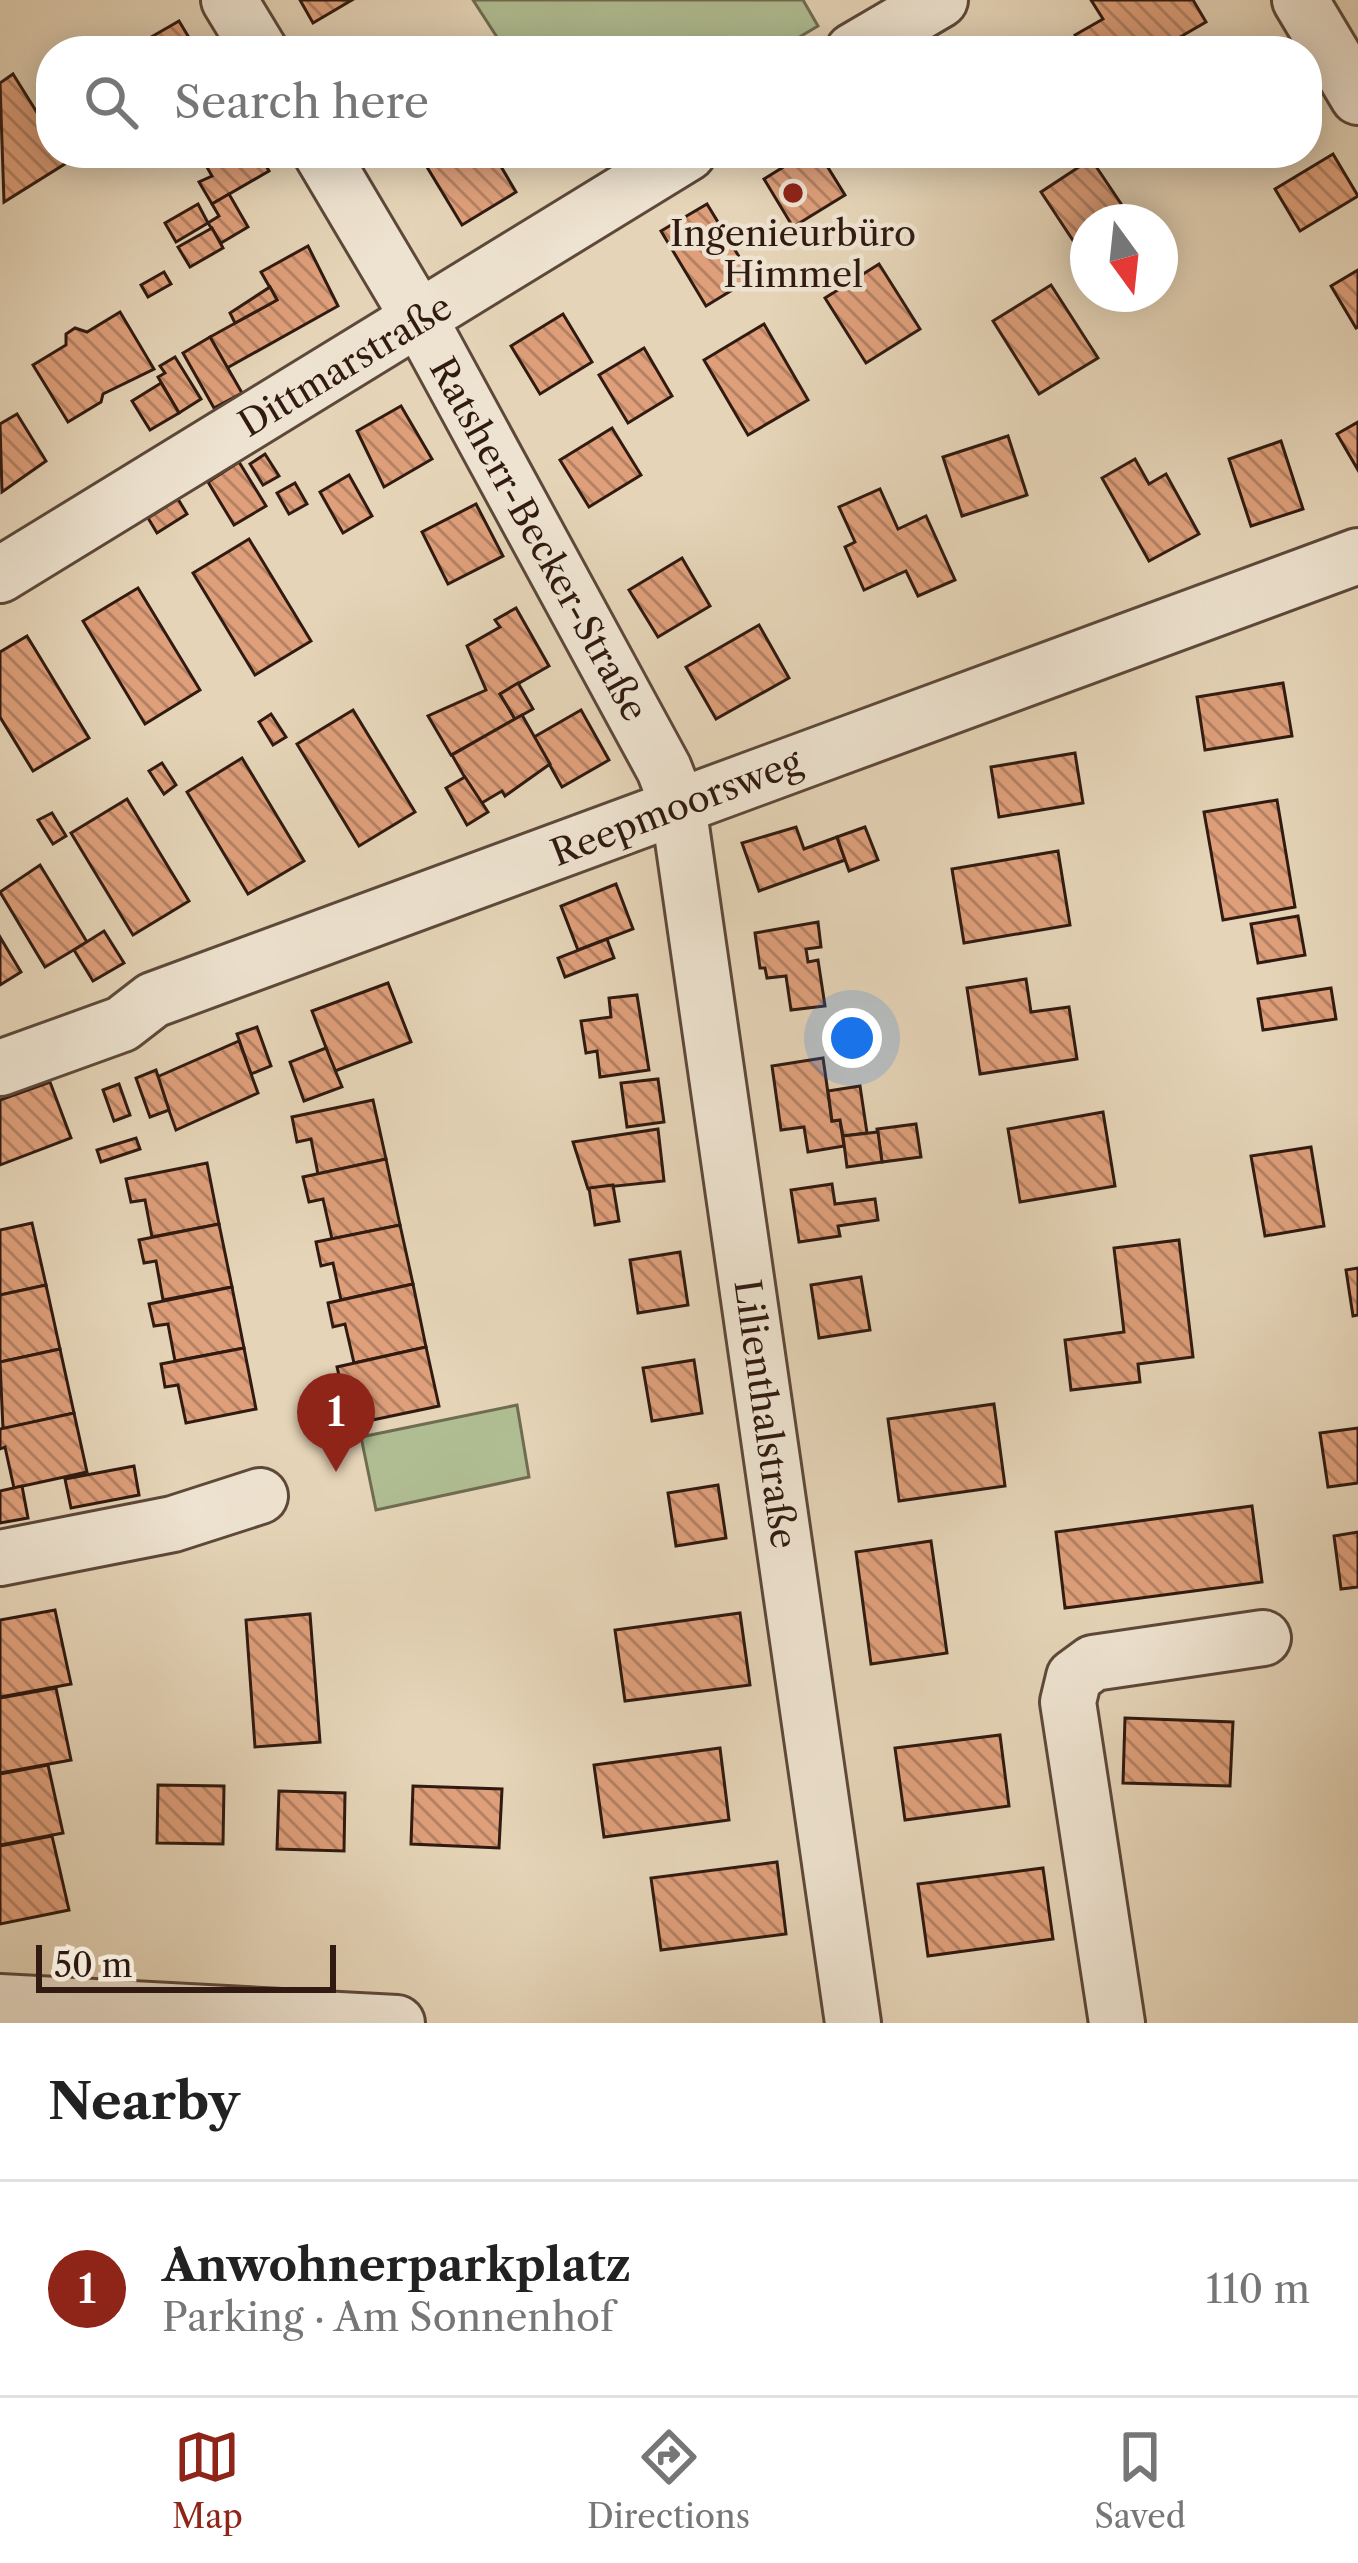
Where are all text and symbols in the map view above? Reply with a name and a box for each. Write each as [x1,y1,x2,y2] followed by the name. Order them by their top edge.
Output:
[36,36,1322,168] search box
[78,69,144,135] icon: search
[174,74,429,130] text: Search here
[780,180,806,206] marker: Ingenieurbüro Himmel
[1070,204,1178,312] north arrow
[670,211,916,296] place label: Ingenieurbüro Himmel
[231,284,459,446] street label: Dittmarstraße
[421,349,657,729] street label: Ratsherr-Becker-Straße
[544,739,808,875] street label: Reepmoorsweg
[822,1008,882,1068] your location
[725,1277,807,1551] street label: Lilienthalstraße
[297,1373,375,1472] pin: 1
[36,1939,336,1992] scale bar
[54,1945,132,1986] text: 50 m
[48,2070,240,2132] text: Nearby
[162,2237,631,2293] text: Anwohnerparkplatz
[78,2265,96,2313] text: 1
[1206,2265,1310,2313] text: 110 m
[162,2293,614,2341] text: Parking · Am Sonnenhof
[172,2424,243,2537] tab: Map
[587,2424,750,2537] tab: Directions
[1094,2424,1186,2537] tab: Saved

